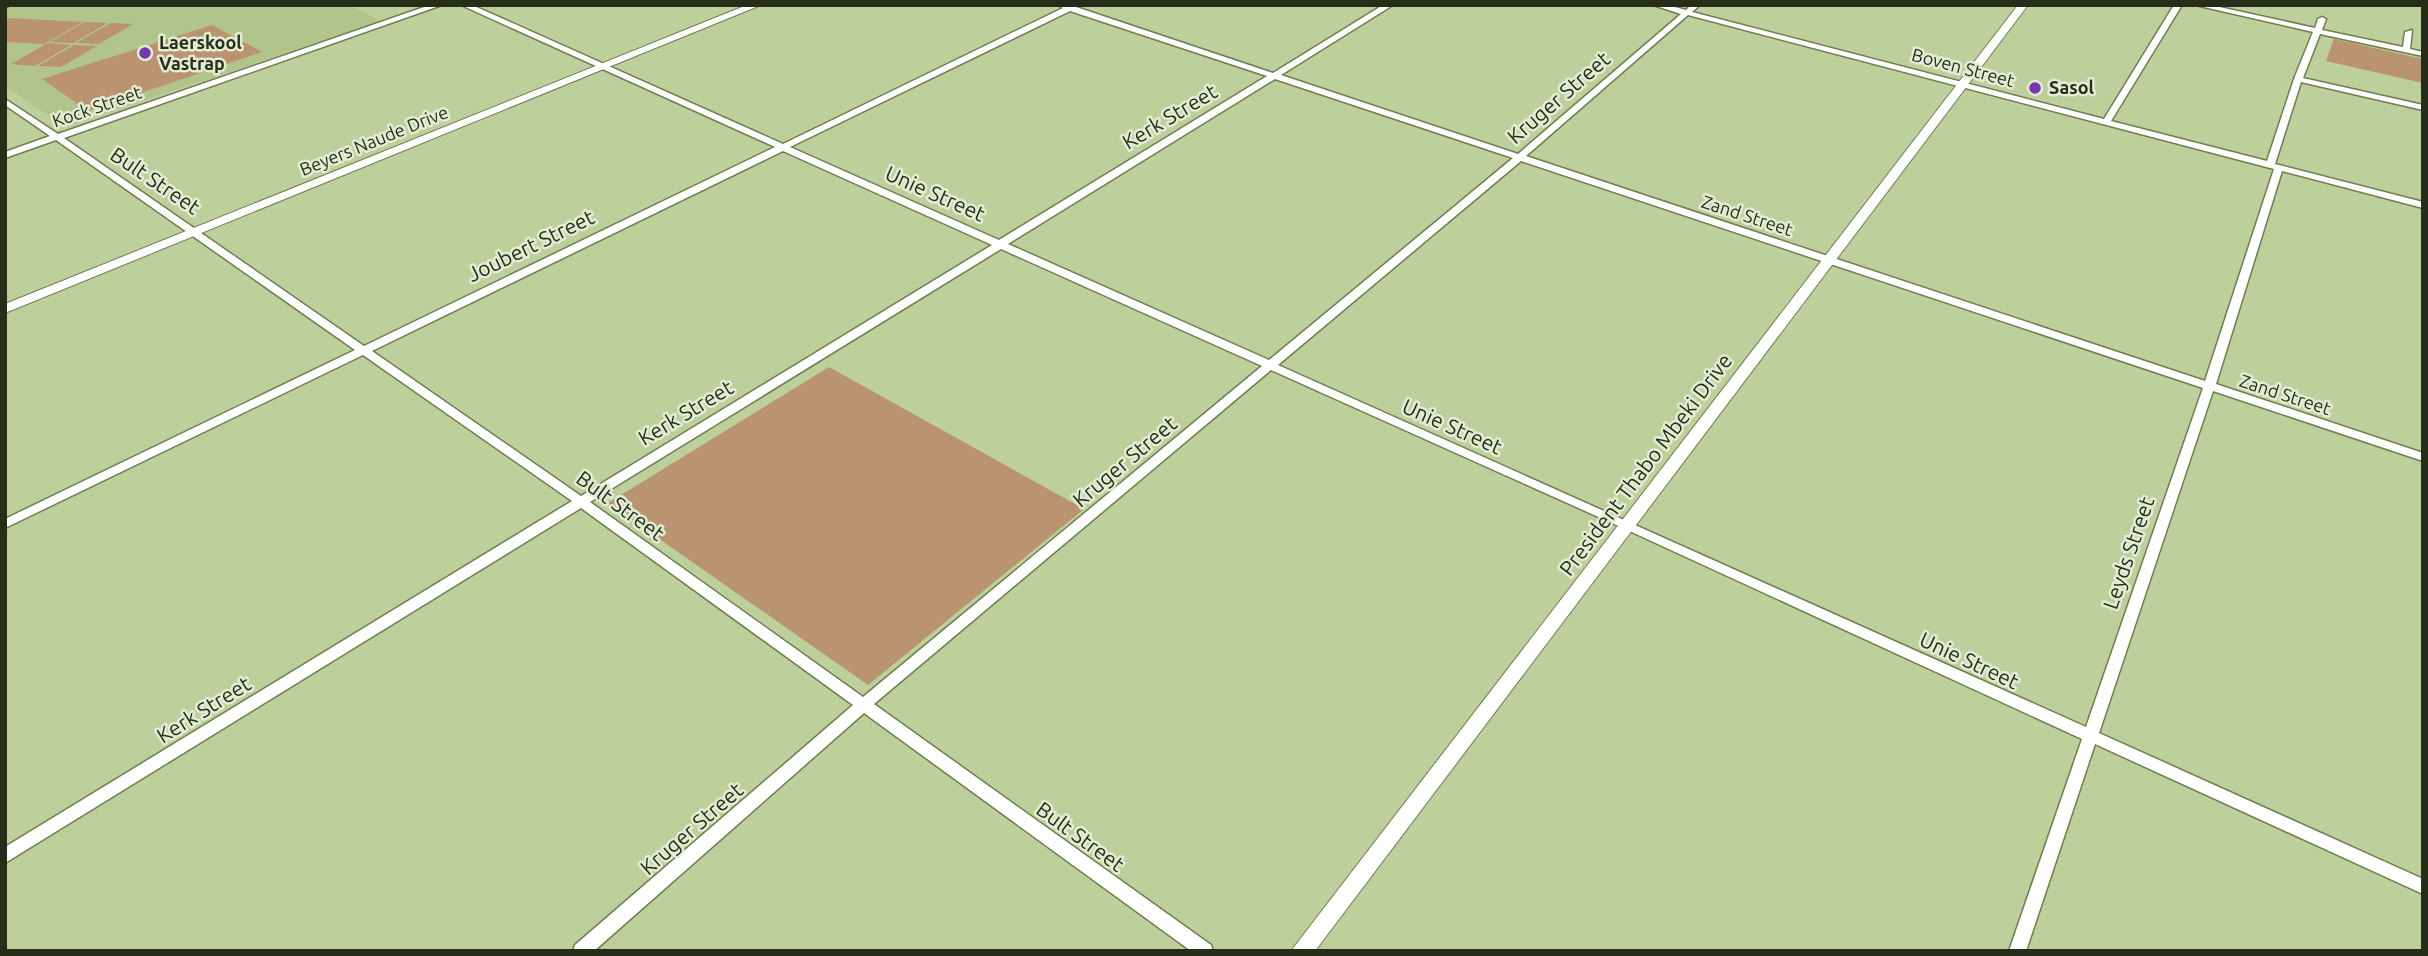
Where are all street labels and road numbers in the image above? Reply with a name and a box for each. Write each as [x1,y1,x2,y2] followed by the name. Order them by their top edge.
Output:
[1910,44,2017,90] street label: Boven Street
[1502,46,1614,148] street label: Kruger Street
[1118,79,1221,154] street label: Kerk Street
[49,81,144,131] street label: Kock Street
[297,101,451,179] street label: Beyers Naude Drive
[106,142,205,219] street label: Bult Street
[882,160,989,226] street label: Unie Street
[1699,191,1795,239] street label: Zand Street
[463,204,598,286] street label: Joubert Street
[1554,349,1736,580] street label: President Thabo Mbeki Drive
[2237,370,2333,418] street label: Zand Street
[634,375,737,450] street label: Kerk Street
[1399,393,1506,459] street label: Unie Street
[1068,411,1181,512] street label: Kruger Street
[572,465,669,545] street label: Bult Street
[2098,493,2158,612] street label: Leyds Street
[1916,627,2023,693] street label: Unie Street
[152,671,255,747] street label: Kerk Street
[635,777,747,879] street label: Kruger Street
[1032,796,1129,876] street label: Bult Street

